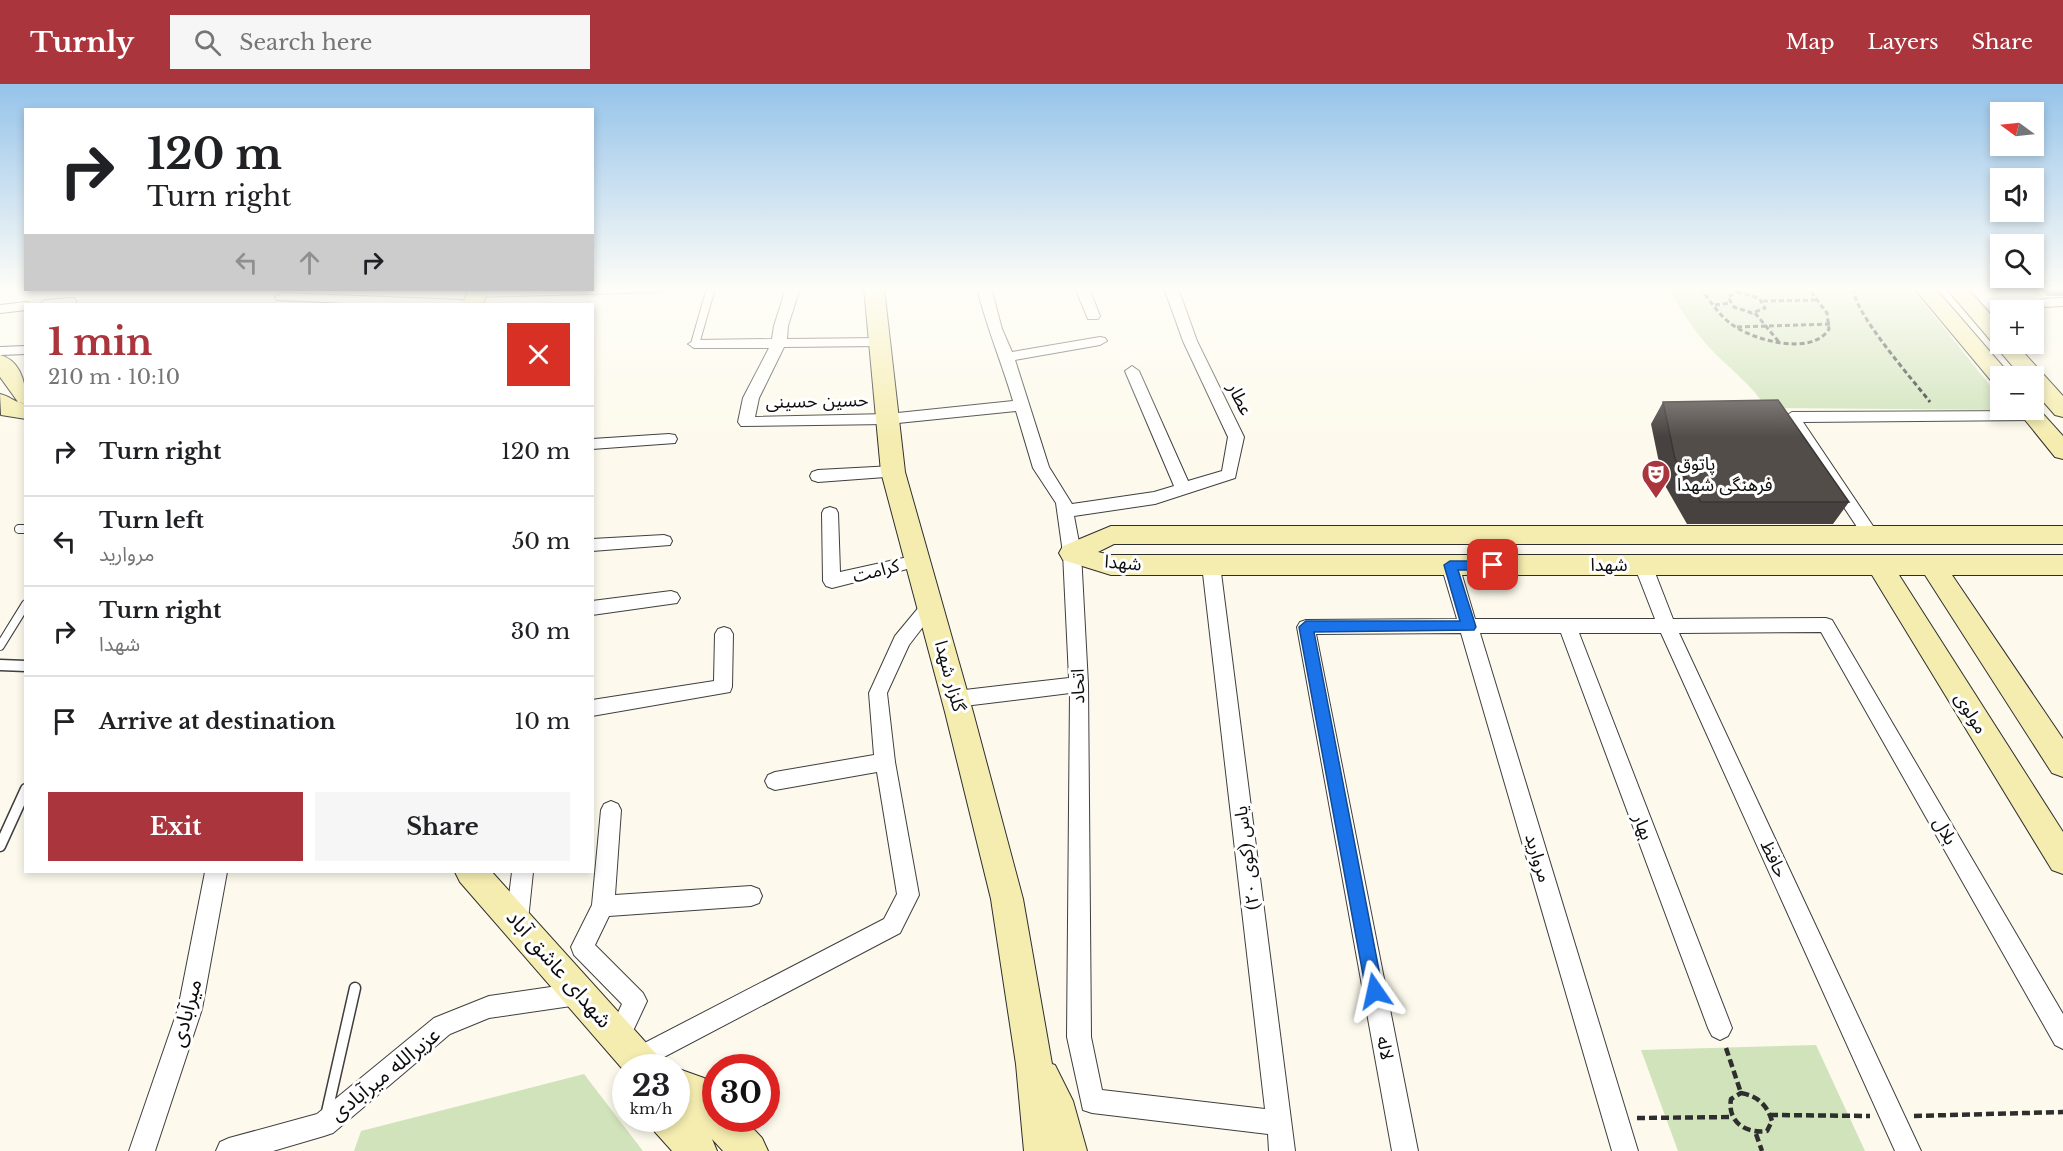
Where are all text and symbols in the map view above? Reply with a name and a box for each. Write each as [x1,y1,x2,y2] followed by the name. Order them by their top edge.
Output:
[170,15,590,69] search box
[30,25,134,60] text: Turnly
[191,26,224,59] icon: search
[239,29,372,56] text: Search here
[1786,29,1835,55] text: Map
[1868,29,1939,55] text: Layers
[1972,29,2033,55] text: Share
[1990,102,2044,156] north arrow
[1990,102,2044,420] map controls
[147,128,282,180] text: 120 m
[48,132,126,210] icon: right
[1990,168,2044,222] button: sound
[147,180,291,213] text: Turn right
[1990,234,2044,288] button: search
[230,246,263,279] icon: left
[293,246,326,279] icon: ahead
[356,246,389,279] icon: right
[1990,300,2044,354] button: +
[48,320,152,365] text: 1 min
[507,323,570,386] button: close
[48,365,180,389] text: 210 m · 10:10
[1990,366,2044,420] button: −
[1222,378,1257,419] street label: عطار
[765,389,869,413] street label: حسین حسینی
[48,435,81,468] icon: right
[99,438,221,465] text: Turn right
[501,438,570,465] text: 120 m
[1677,453,1773,496] place label: پاتوق فرهنگی شهدا
[1640,458,1672,500] theatre icon: پاتوق فرهنگی شهدا
[99,507,204,534] text: Turn left
[48,525,81,558] icon: left
[512,528,570,555] text: 50 m
[1467,539,1518,590] pin
[99,542,154,566] text: مروارید
[1476,548,1509,581] icon: arrive
[1104,550,1142,576] street label: شهدا
[850,554,902,587] street label: کرامت
[1590,554,1628,576] street label: شهدا
[99,597,221,624] text: Turn right
[48,615,81,648] icon: right
[511,618,570,645] text: 30 m
[99,632,140,656] text: شهدا
[930,638,970,714] street label: گلزار شهدا
[1067,668,1089,704] street label: اتحاد
[1950,688,1992,738] street label: مولوی
[48,705,81,738] icon: arrive
[99,708,336,735] text: Arrive at destination
[515,708,570,735] text: 10 m
[48,792,303,861] button: Exit
[315,792,570,861] button: Share
[1230,805,1264,911] street label: یاس (کوی ۲۰)
[1628,810,1658,843] street label: بهار
[1928,813,1962,849] street label: بلال
[1520,831,1556,885] street label: مروارید
[1756,837,1792,881] street label: حافظ
[501,905,617,1033] street label: شهدای عاشق آباد
[1343,959,1407,1023] position arrow
[164,976,208,1050] street label: میرآبادی
[325,1022,445,1126] street label: عزیرالله میرآبادی
[1372,1034,1398,1062] street label: لاله
[702,1054,780,1132] speed limit sign: 30
[632,1067,670,1104] text: 23
[630,1099,672,1118] text: km/h

